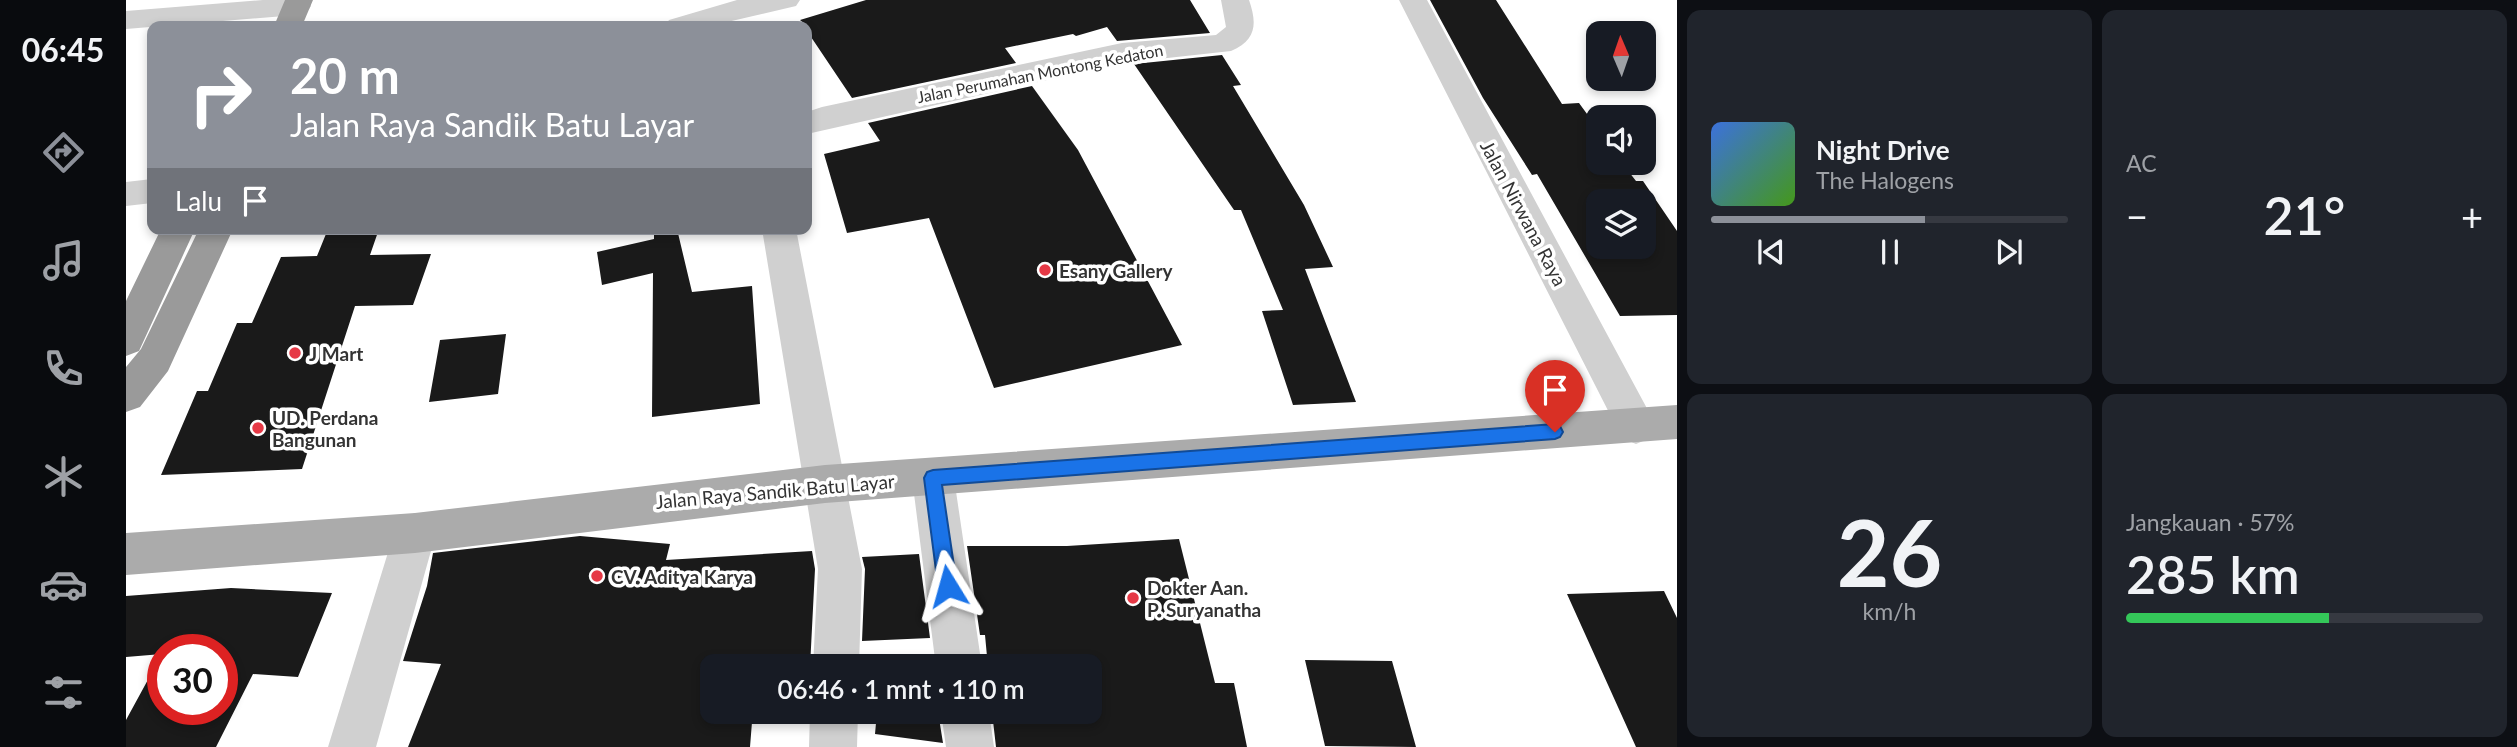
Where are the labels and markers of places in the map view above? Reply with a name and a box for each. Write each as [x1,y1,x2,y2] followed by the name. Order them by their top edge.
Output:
[1059,259,1173,282] place label: Esany Gallery
[1037,262,1053,278] marker: Esany Gallery
[309,342,363,365] place label: J Mart
[287,345,303,361] marker: J Mart
[1525,360,1585,432] pin
[272,406,378,451] place label: UD. Perdana Bangunan
[250,420,266,436] marker: UD. Perdana Bangunan
[611,565,753,588] place label: CV. Aditya Karya
[589,568,605,584] marker: CV. Aditya Karya
[1147,576,1261,621] place label: Dokter Aan. P. Suryanatha
[1125,590,1141,606] marker: Dokter Aan. P. Suryanatha

